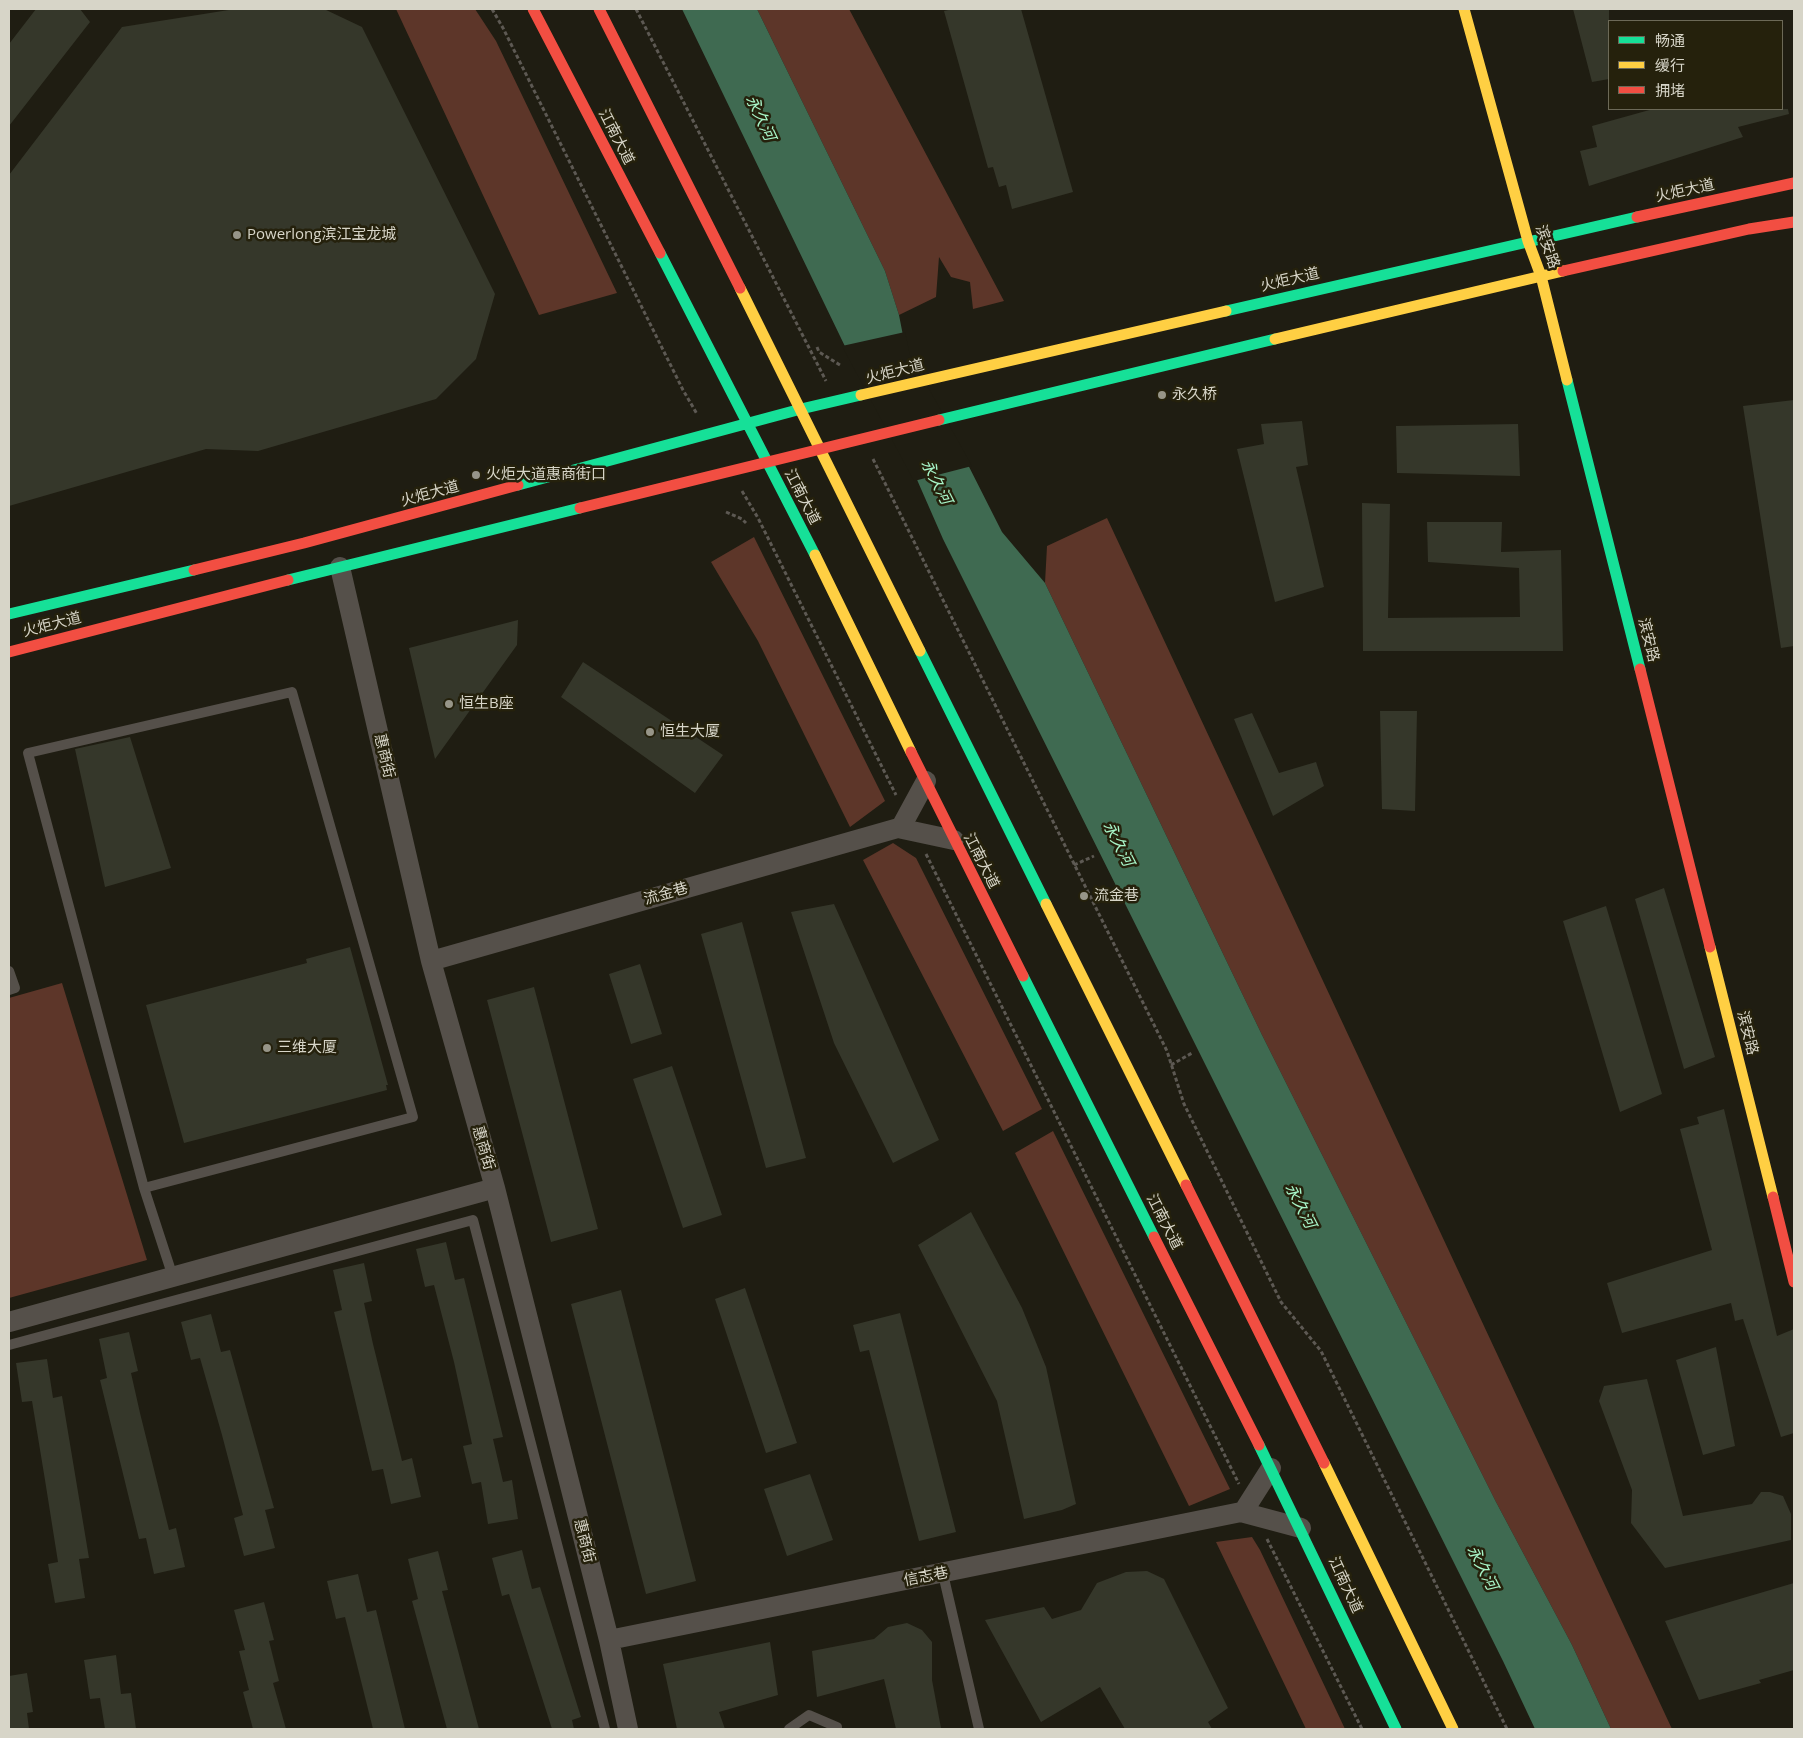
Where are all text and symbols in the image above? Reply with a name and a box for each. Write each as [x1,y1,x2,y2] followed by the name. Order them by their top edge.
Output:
[1608,20,1783,110] legend
[1655,30,1685,50] text: 畅通
[1655,55,1685,75] text: 缓行
[1655,80,1685,100] text: 拥堵
[741,92,779,144] water label: 永久河
[594,106,638,168] street label: 江南大道
[1654,176,1716,206] street label: 火炬大道
[1531,223,1563,271] street label: 滨安路
[247,226,396,244] place label: Powerlong滨江宝龙城
[231,229,243,241] marker: Powerlong滨江宝龙城
[1259,264,1321,296] street label: 火炬大道
[864,356,926,388] street label: 火炬大道
[1172,386,1217,404] place label: 永久桥
[1156,389,1168,401] marker: 永久桥
[917,456,955,508] water label: 永久河
[486,466,606,484] place label: 火炬大道惠商街口
[780,466,824,528] street label: 江南大道
[470,469,482,481] marker: 火炬大道惠商街口
[399,478,461,510] street label: 火炬大道
[21,609,83,641] street label: 火炬大道
[1634,616,1662,664] street label: 滨安路
[459,695,514,713] place label: 恒生B座
[443,698,455,710] marker: 恒生B座
[660,723,720,741] place label: 恒生大厦
[644,726,656,738] marker: 恒生大厦
[370,732,398,780] street label: 惠商街
[1099,818,1137,870] water label: 永久河
[959,830,1003,892] street label: 江南大道
[642,879,690,909] street label: 流金巷
[1094,887,1139,905] place label: 流金巷
[1078,890,1090,902] marker: 流金巷
[1733,1009,1761,1057] street label: 滨安路
[277,1039,337,1057] place label: 三维大厦
[261,1042,273,1054] marker: 三维大厦
[468,1124,498,1172] street label: 惠商街
[1281,1180,1319,1232] water label: 永久河
[1142,1191,1186,1253] street label: 江南大道
[570,1517,598,1565] street label: 惠商街
[1463,1542,1501,1594] water label: 永久河
[1324,1554,1366,1616] street label: 江南大道
[902,1564,950,1590] street label: 信志巷

